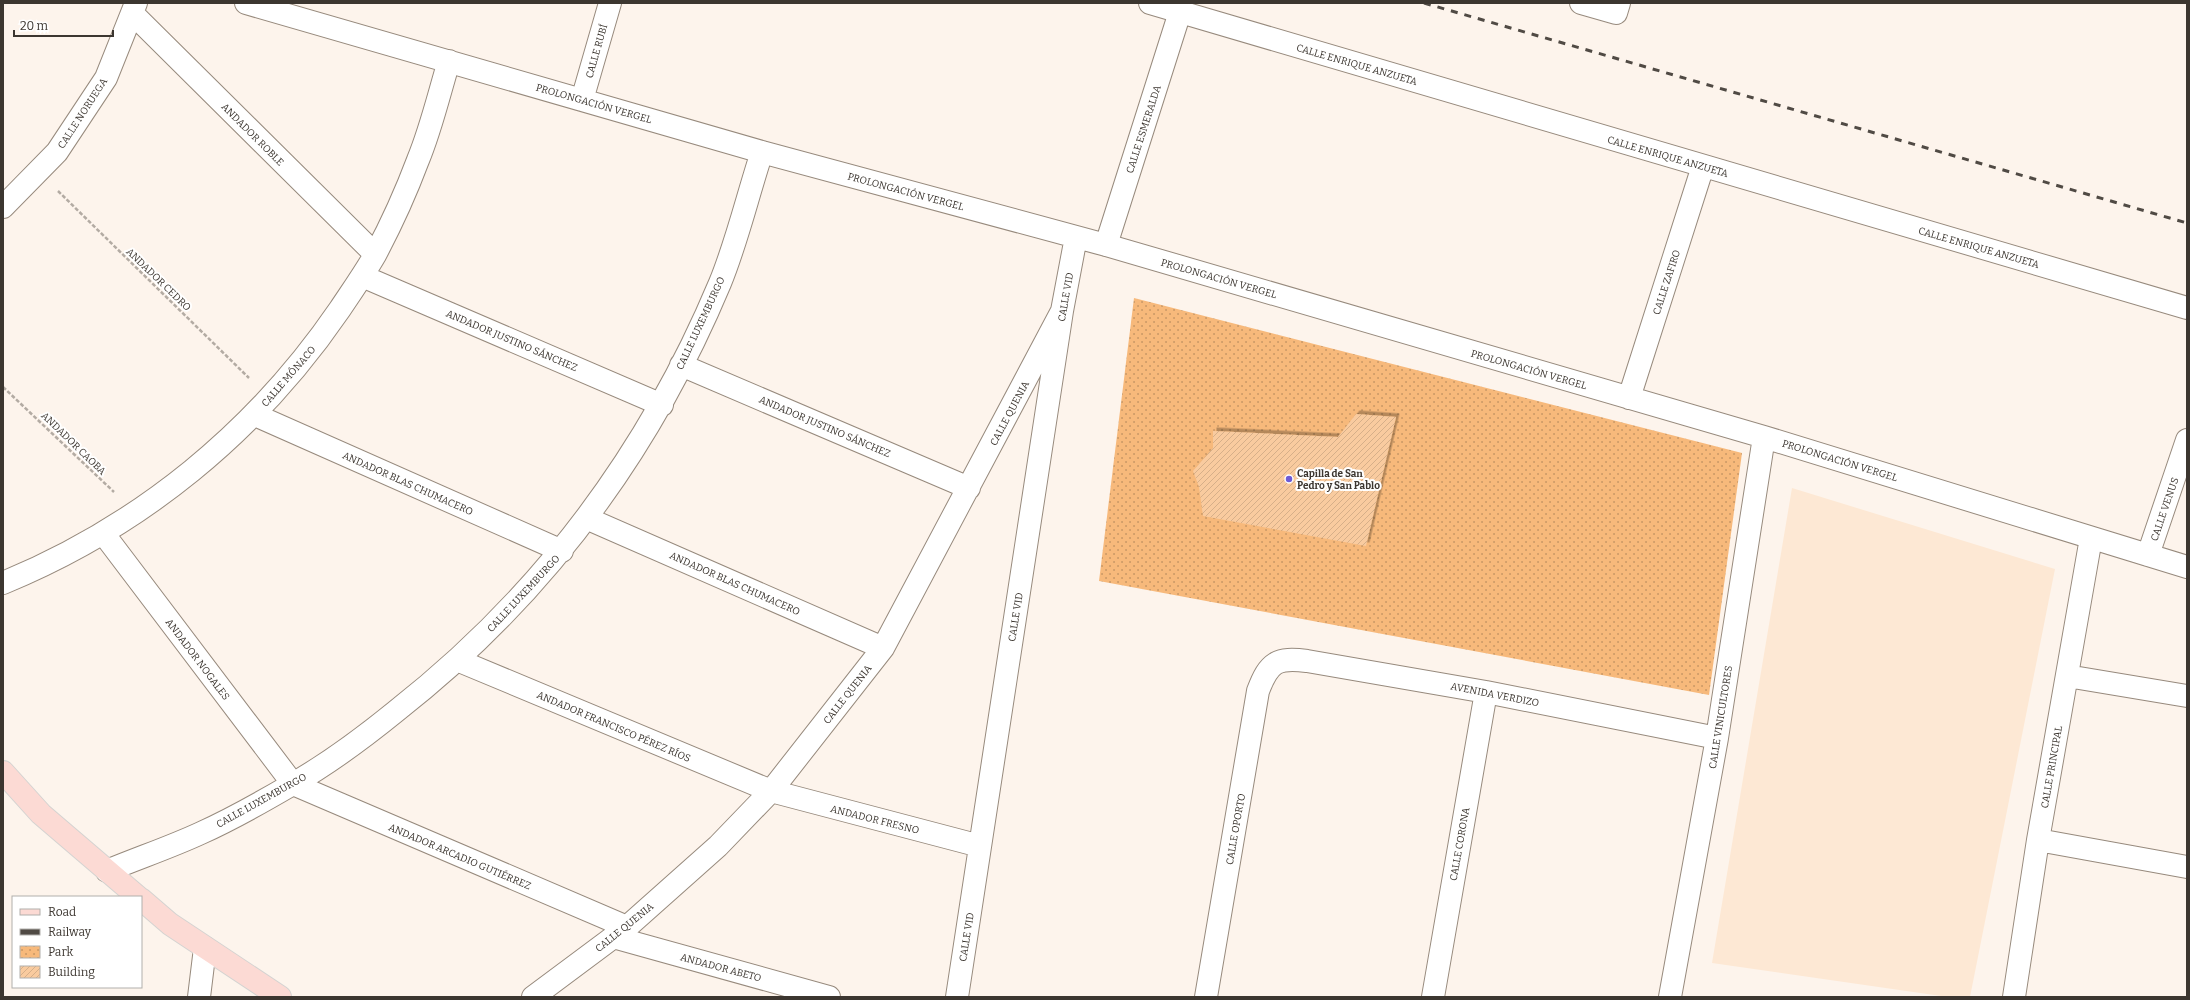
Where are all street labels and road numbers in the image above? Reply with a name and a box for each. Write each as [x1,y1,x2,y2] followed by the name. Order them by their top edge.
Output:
[582,22,611,80] street label: CALLE RUBÍ
[1295,42,1419,88] street label: CALLE ENRIQUE ANZUETA
[56,75,111,151] street label: CALLE NORUEGA
[534,80,654,126] street label: PROLONGACIÓN VERGEL
[1124,83,1164,175] street label: CALLE ESMERALDA
[219,101,286,168] street label: ANDADOR ROBLE
[1606,134,1730,180] street label: CALLE ENRIQUE ANZUETA
[846,169,966,213] street label: PROLONGACIÓN VERGEL
[1917,225,2041,271] street label: CALLE ENRIQUE ANZUETA
[123,246,193,314] street label: ANDADOR CEDRO
[1651,248,1683,316] street label: CALLE ZAFIRO
[1159,255,1279,301] street label: PROLONGACIÓN VERGEL
[1056,272,1076,323] street label: CALLE VID
[674,275,728,372] street label: CALLE LUXEMBURGO
[444,306,580,374] street label: ANDADOR JUSTINO SÁNCHEZ
[258,342,318,410] street label: CALLE MÓNACO
[1469,346,1589,392] street label: PROLONGACIÓN VERGEL
[988,378,1032,448] street label: CALLE QUENIA
[757,392,893,460] street label: ANDADOR JUSTINO SÁNCHEZ
[39,410,109,478] street label: ANDADOR CAOBA
[1781,436,1900,484] street label: PROLONGACIÓN VERGEL
[340,450,475,518] street label: ANDADOR BLAS CHUMACERO
[2148,476,2181,543] street label: CALLE VENUS
[667,550,802,618] street label: ANDADOR BLAS CHUMACERO
[485,553,563,635] street label: CALLE LUXEMBURGO
[1006,592,1026,643] street label: CALLE VID
[163,617,232,703] street label: ANDADOR NOGALES
[821,662,875,726] street label: CALLE QUENIA
[1707,665,1735,770] street label: CALLE VINICULTORES
[1450,681,1540,709] street label: AVENIDA VERDIZO
[535,687,693,765] street label: ANDADOR FRANCISCO PÉREZ RÍOS
[2039,725,2065,809] street label: CALLE PRINCIPAL
[214,771,309,831] street label: CALLE LUXEMBURGO
[1224,793,1248,866] street label: CALLE OPORTO
[829,803,920,837] street label: ANDADOR FRESNO
[1448,806,1473,882] street label: CALLE CORONA
[387,820,533,892] street label: ANDADOR ARCADIO GUTIÉRREZ
[593,900,657,955] street label: CALLE QUENIA
[957,912,977,963] street label: CALLE VID
[679,951,763,985] street label: ANDADOR ABETO

